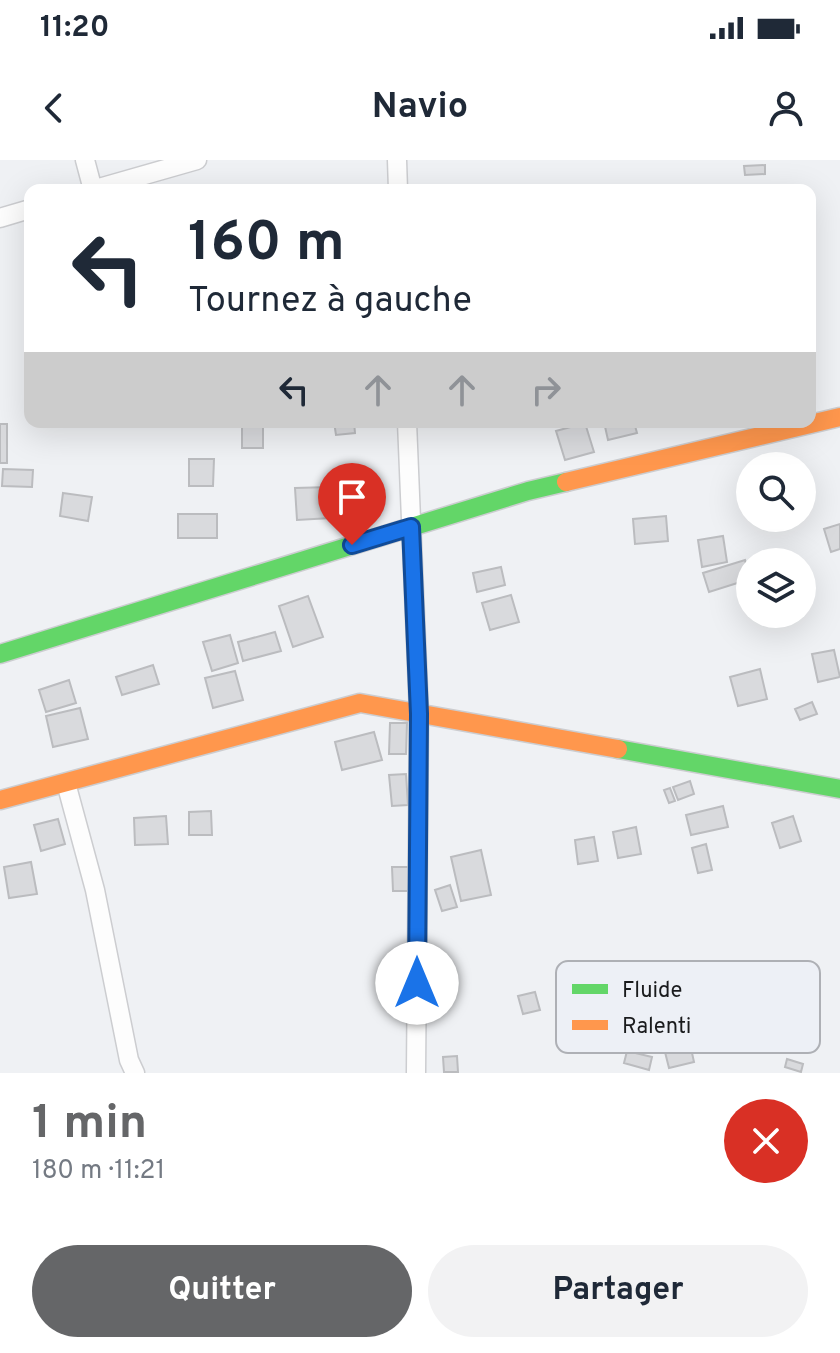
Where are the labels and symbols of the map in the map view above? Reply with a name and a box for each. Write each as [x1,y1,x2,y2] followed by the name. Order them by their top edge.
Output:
[318,463,386,545] pin
[375,941,459,1025] position arrow
[556,961,820,1053] legend
[622,978,682,1005] text: Fluide
[622,1014,691,1041] text: Ralenti

